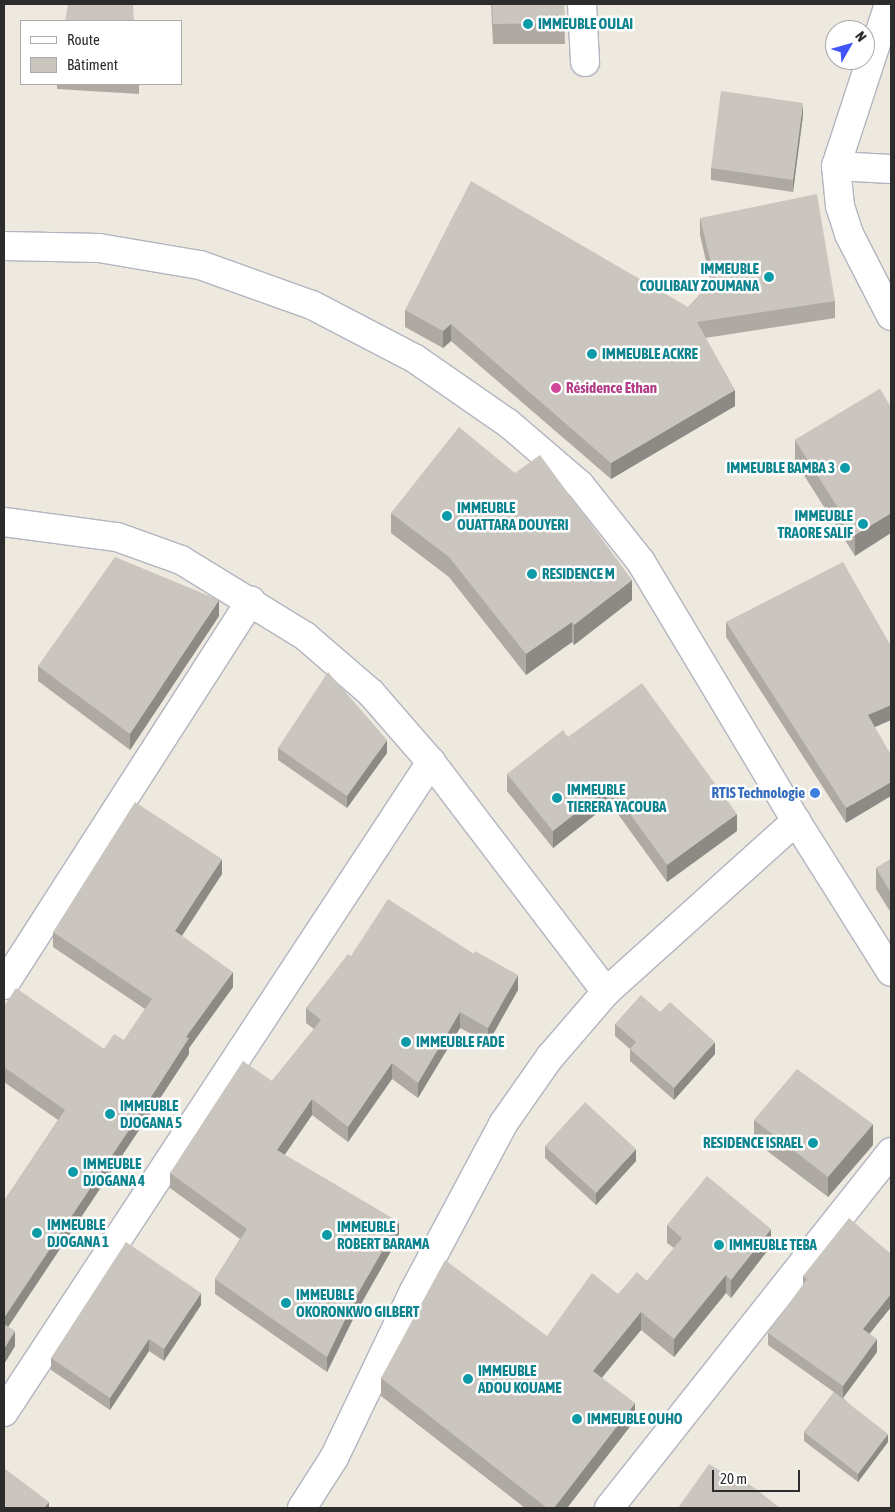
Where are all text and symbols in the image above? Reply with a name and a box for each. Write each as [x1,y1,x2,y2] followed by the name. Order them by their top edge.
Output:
[538,15,633,33] place label: IMMEUBLE OULAI
[522,18,534,30] marker: IMMEUBLE OULAI
[20,20,182,85] legend
[825,20,875,70] north arrow
[852,28,870,45] text: N
[67,31,100,48] text: Route
[67,56,118,73] text: Bâtiment
[639,259,759,294] place label: IMMEUBLE COULIBALY ZOUMANA
[763,271,775,283] marker: IMMEUBLE COULIBALY ZOUMANA
[602,345,698,363] place label: IMMEUBLE ACKRE
[586,348,598,360] marker: IMMEUBLE ACKRE
[566,379,657,397] place label: Résidence Ethan
[550,382,562,394] marker: Résidence Ethan
[726,459,835,477] place label: IMMEUBLE BAMBA 3
[839,462,851,474] marker: IMMEUBLE BAMBA 3
[457,498,569,533] place label: IMMEUBLE OUATTARA DOUYERI
[778,506,853,541] place label: IMMEUBLE TRAORE SALIF
[441,510,453,522] marker: IMMEUBLE OUATTARA DOUYERI
[857,518,869,530] marker: IMMEUBLE TRAORE SALIF
[542,565,615,583] place label: RESIDENCE M
[526,568,538,580] marker: RESIDENCE M
[567,780,666,815] place label: IMMEUBLE TIERERA YACOUBA
[712,784,805,802] place label: RTIS Technologie
[809,787,821,799] marker: RTIS Technologie
[551,792,563,804] marker: IMMEUBLE TIERERA YACOUBA
[416,1033,504,1051] place label: IMMEUBLE FADE
[400,1036,412,1048] marker: IMMEUBLE FADE
[120,1096,182,1131] place label: IMMEUBLE DJOGANA 5
[104,1108,116,1120] marker: IMMEUBLE DJOGANA 5
[703,1134,803,1152] place label: RESIDENCE ISRAEL
[807,1137,819,1149] marker: RESIDENCE ISRAEL
[83,1154,145,1189] place label: IMMEUBLE DJOGANA 4
[67,1166,79,1178] marker: IMMEUBLE DJOGANA 4
[47,1215,109,1250] place label: IMMEUBLE DJOGANA 1
[337,1217,429,1252] place label: IMMEUBLE ROBERT BARAMA
[31,1227,43,1239] marker: IMMEUBLE DJOGANA 1
[321,1229,333,1241] marker: IMMEUBLE ROBERT BARAMA
[729,1236,817,1254] place label: IMMEUBLE TEBA
[713,1239,725,1251] marker: IMMEUBLE TEBA
[296,1285,419,1320] place label: IMMEUBLE OKORONKWO GILBERT
[280,1297,292,1309] marker: IMMEUBLE OKORONKWO GILBERT
[478,1361,562,1396] place label: IMMEUBLE ADOU KOUAME
[462,1373,474,1385] marker: IMMEUBLE ADOU KOUAME
[587,1410,683,1428] place label: IMMEUBLE OUHO
[571,1413,583,1425] marker: IMMEUBLE OUHO
[715,1460,802,1492] scale bar
[720,1470,747,1487] text: 20 m

